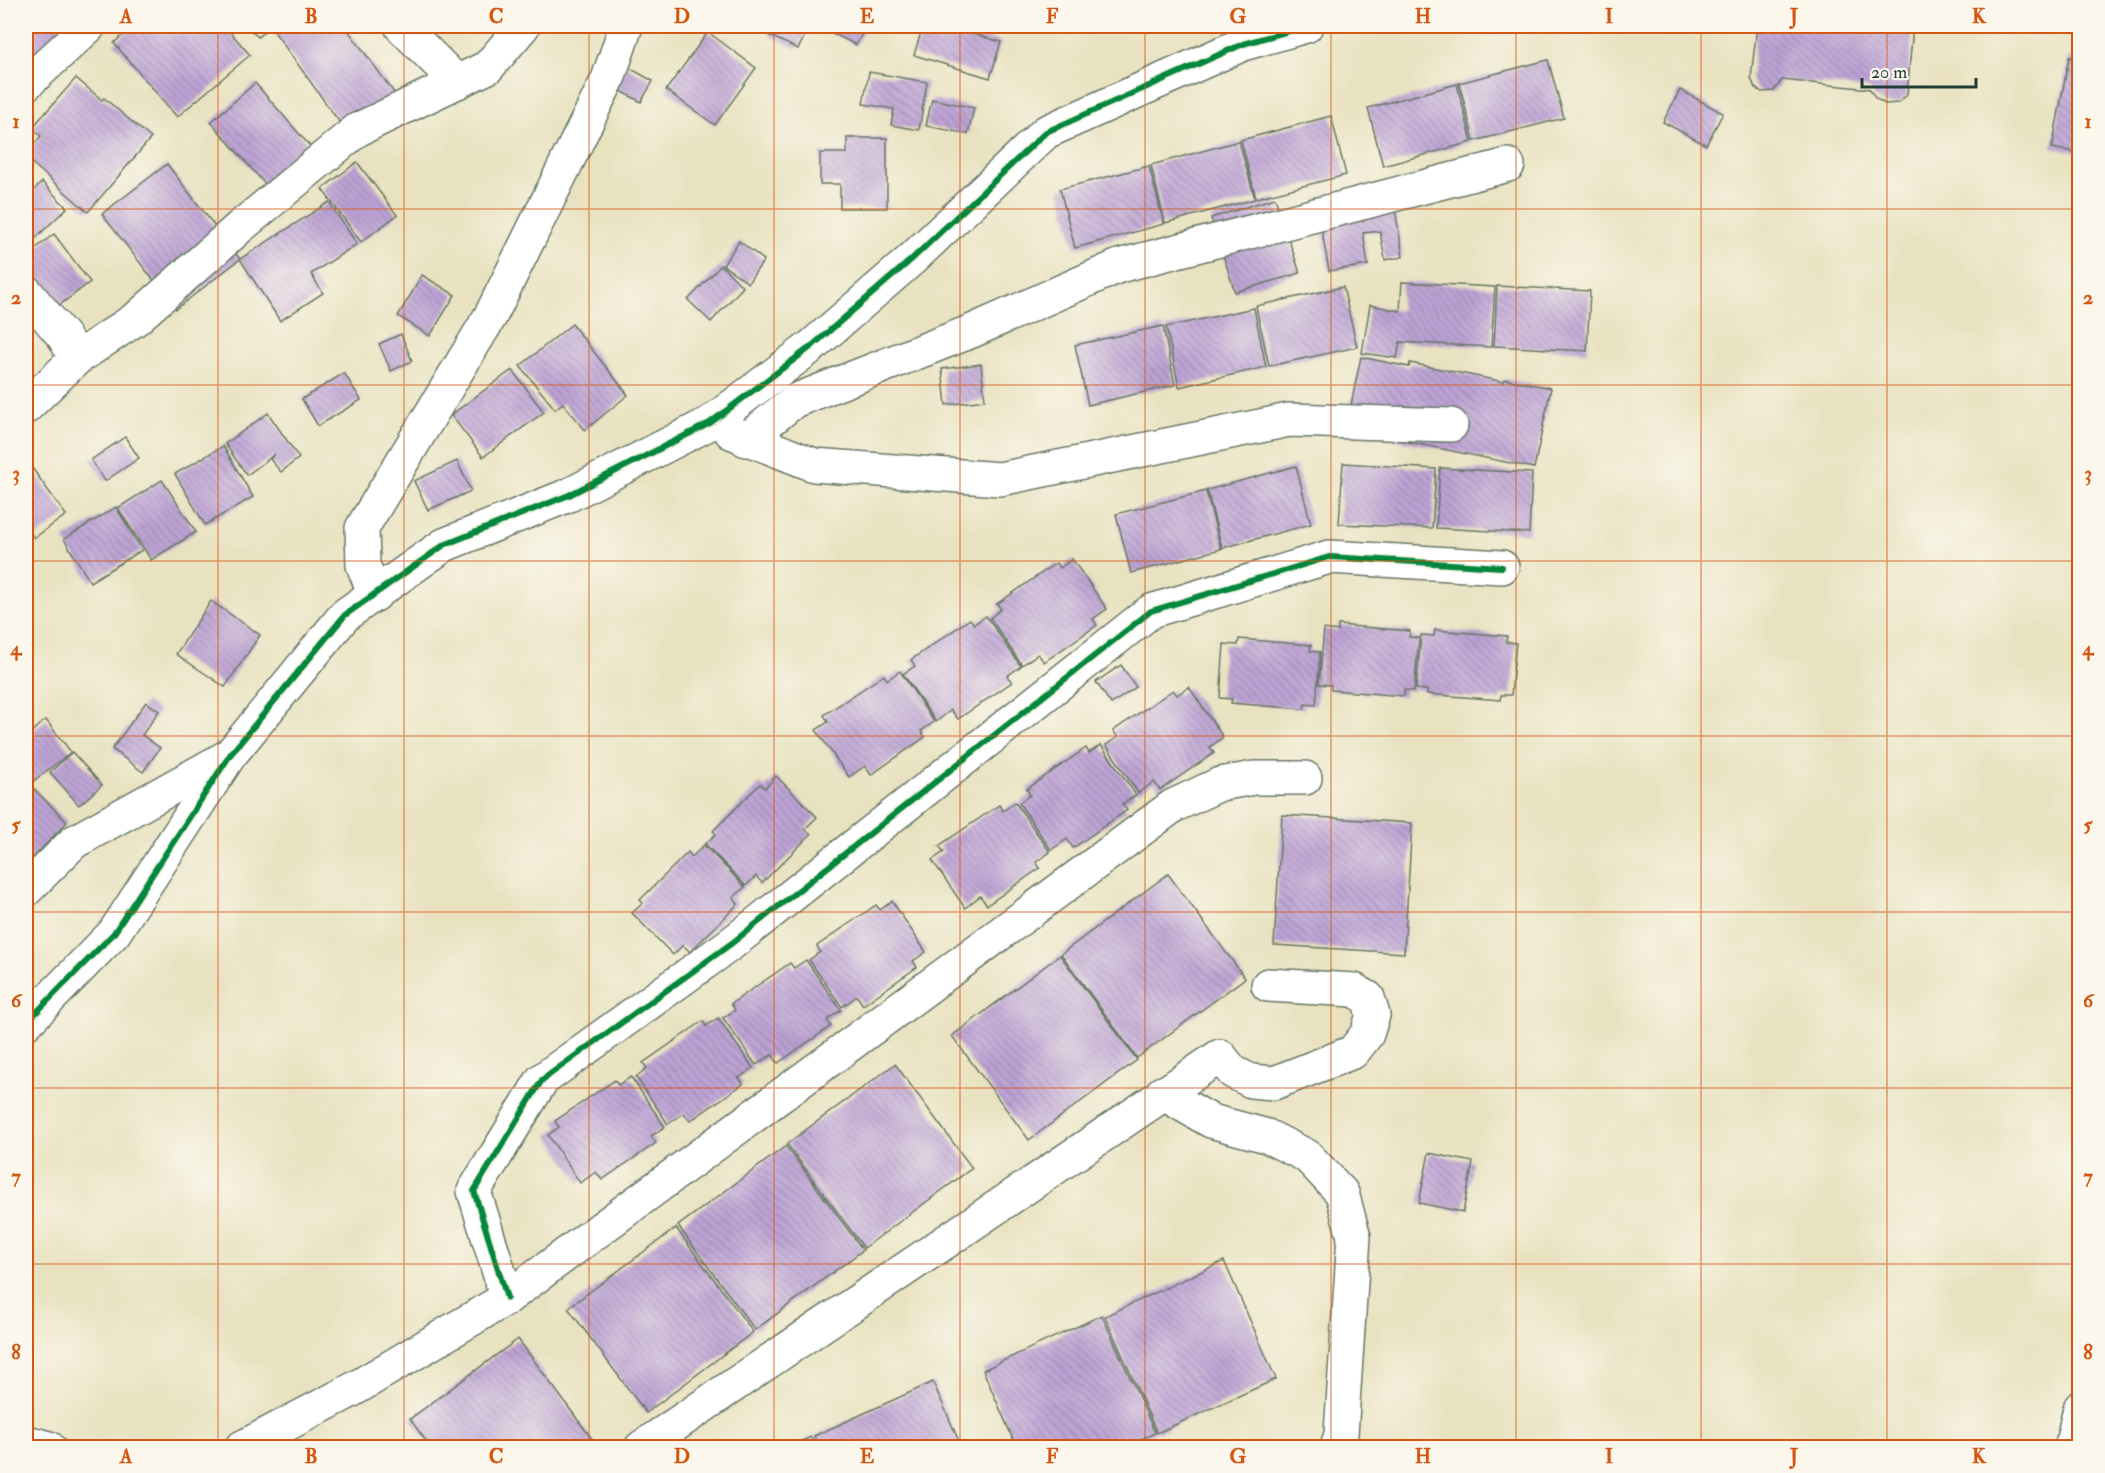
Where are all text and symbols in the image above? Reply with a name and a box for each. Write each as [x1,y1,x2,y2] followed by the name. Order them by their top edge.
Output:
[119,4,133,29] text: A
[304,4,318,29] text: B
[489,4,503,29] text: C
[674,4,690,29] text: D
[860,4,875,29] text: E
[1046,4,1059,29] text: F
[1230,4,1247,29] text: G
[1415,4,1431,29] text: H
[1605,4,1613,29] text: I
[1789,4,1798,29] text: J
[1972,4,1987,29] text: K
[1862,51,1976,89] scale bar
[1871,61,1907,84] text: 20 m
[12,109,20,134] text: 1
[2084,109,2092,134] text: 1
[11,285,21,310] text: 2
[2083,285,2093,310] text: 2
[12,461,20,486] text: 3
[2084,461,2092,486] text: 3
[10,636,23,661] text: 4
[2082,636,2095,661] text: 4
[12,812,22,837] text: 5
[2084,812,2094,837] text: 5
[11,988,23,1013] text: 6
[2083,988,2095,1013] text: 6
[11,1164,21,1189] text: 7
[2083,1164,2093,1189] text: 7
[11,1340,21,1365] text: 8
[2083,1340,2093,1365] text: 8
[119,1444,133,1469] text: A
[304,1444,318,1469] text: B
[489,1444,503,1469] text: C
[674,1444,690,1469] text: D
[860,1444,875,1469] text: E
[1046,1444,1059,1469] text: F
[1230,1444,1247,1469] text: G
[1415,1444,1431,1469] text: H
[1605,1444,1613,1469] text: I
[1789,1444,1798,1469] text: J
[1972,1444,1987,1469] text: K

